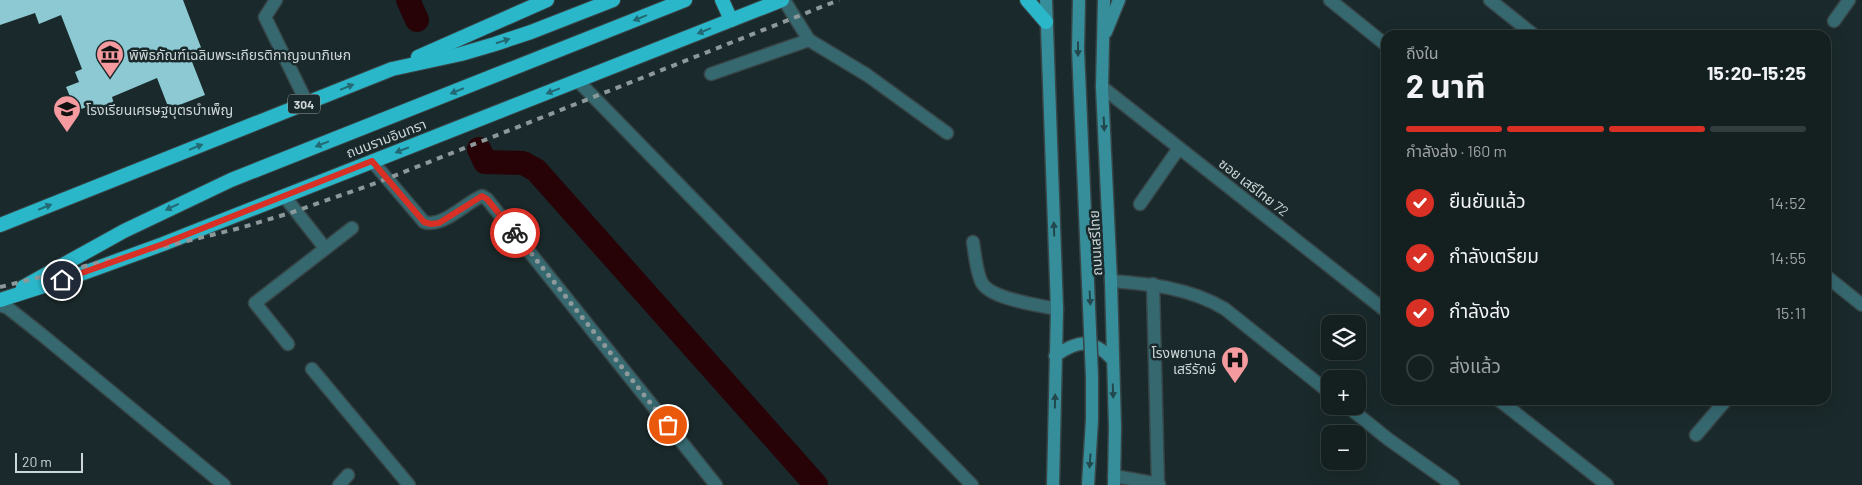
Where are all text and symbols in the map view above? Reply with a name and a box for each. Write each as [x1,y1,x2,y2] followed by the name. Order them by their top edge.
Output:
[632,14,647,22] one-way arrow
[697,27,711,35] one-way arrow
[495,37,510,45] one-way arrow
[95,39,125,78] museum icon: พิพิธภัณฑ์เฉลิมพระเกียรติกาญจนาภิเษก
[1074,41,1082,57] one-way arrow
[1406,43,1439,62] text: ถึงใน
[129,46,351,63] place label: พิพิธภัณฑ์เฉลิมพระเกียรติกาญจนาภิเษก
[1707,61,1806,84] text: 15:20–15:25
[1406,66,1486,104] text: 2 นาที
[340,83,355,91] one-way arrow
[546,87,560,95] one-way arrow
[449,88,464,95] one-way arrow
[52,94,82,133] school or university icon: โรงเรียนเศรษฐบุตรบำเพ็ญ
[288,95,320,114] road number: 304
[86,101,233,119] place label: โรงเรียนเศรษฐบุตรบำเพ็ญ
[344,115,428,161] street label: ถนนรามอินทรา
[1101,116,1109,132] one-way arrow
[314,140,329,148] one-way arrow
[1406,141,1507,160] text: กำลังส่ง · 160 m
[189,143,204,151] one-way arrow
[395,146,409,154] one-way arrow
[1216,155,1292,219] street label: ซอย เสรีไทย 72
[1406,189,1434,217] icon: check
[1449,189,1526,212] text: ยืนยันแล้ว
[1769,193,1806,212] text: 14:52
[38,203,53,211] one-way arrow
[165,203,179,211] one-way arrow
[490,208,540,258] courier
[1085,210,1105,276] street label: ถนนเสรีไทย
[501,219,529,247] icon: bike
[1050,221,1058,237] one-way arrow
[1406,244,1434,272] icon: check
[1449,244,1539,267] text: กำลังเตรียม
[1770,248,1806,267] text: 14:55
[41,259,83,301] pin
[48,266,76,294] icon: home
[1086,291,1094,307] one-way arrow
[1406,299,1434,327] icon: check
[1449,299,1510,322] text: กำลังส่ง
[1776,303,1806,322] text: 15:11
[1321,315,1366,470] map controls
[1321,315,1366,360] button: layers
[1152,344,1216,377] place label: โรงพยาบาล เสรีรักษ์
[1220,345,1250,384] hospital icon: โรงพยาบาล เสรีรักษ์
[1449,354,1501,377] text: ส่งแล้ว
[1321,370,1366,415] button: +
[1110,384,1118,400] one-way arrow
[1051,393,1059,409] one-way arrow
[647,404,689,446] pin
[654,411,682,439] icon: bag
[1321,425,1366,470] button: −
[15,450,82,473] scale bar
[22,453,52,470] text: 20 m
[1086,453,1094,469] one-way arrow

